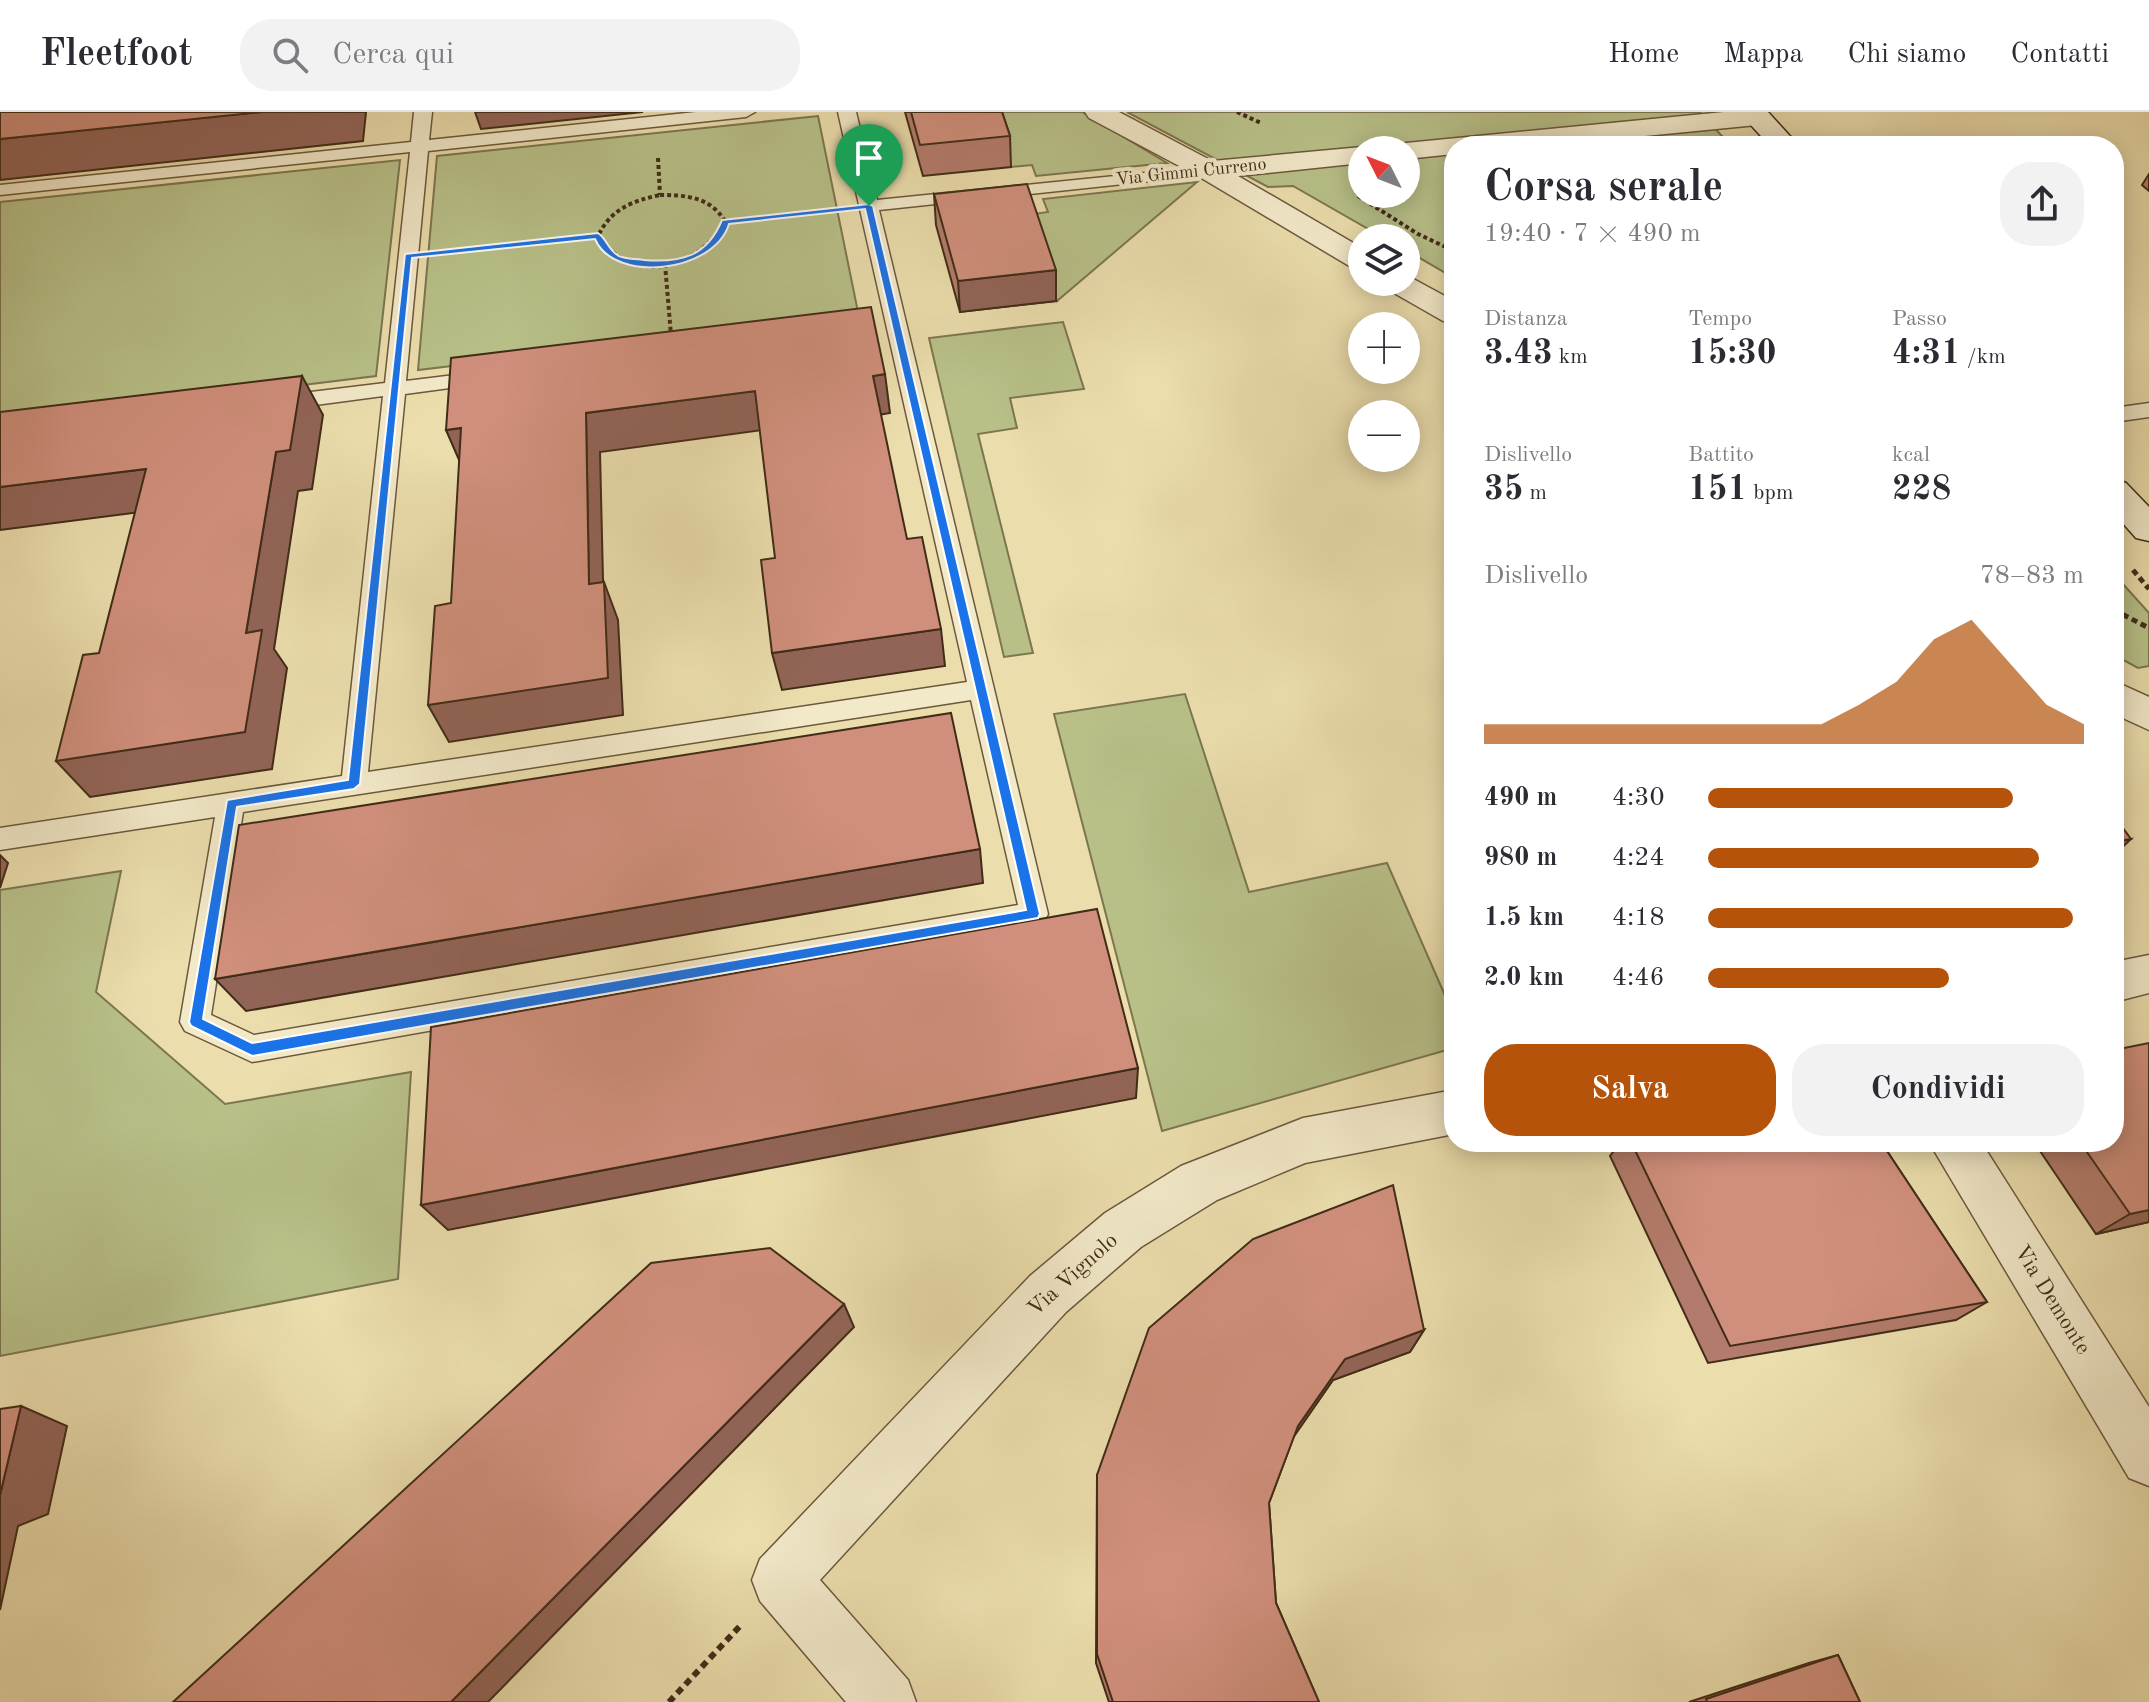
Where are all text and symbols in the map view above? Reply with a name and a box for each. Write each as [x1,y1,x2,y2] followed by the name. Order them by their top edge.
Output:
[240,19,800,91] search box
[268,33,312,77] icon: search
[40,36,192,74] text: Fleetfoot
[332,40,454,70] text: Cerca qui
[1608,41,1679,69] text: Home
[1723,41,1803,69] text: Mappa
[1847,41,1966,69] text: Chi siamo
[2010,41,2109,69] text: Contatti
[835,124,903,206] pin
[847,136,891,180] icon: arrive
[1348,136,1420,208] north arrow
[1348,136,1420,472] map controls
[1115,155,1267,189] street label: Via Gimmi Curreno
[2000,162,2084,246] button: share
[1484,166,1723,210] text: Corsa serale
[1484,221,1701,247] text: 19:40 · 7 × 490 m
[1348,224,1420,296] button: layers
[1484,308,1568,330] text: Distanza
[1688,308,1752,330] text: Tempo
[1892,308,1947,330] text: Passo
[1348,312,1420,384] button: +
[1484,337,1553,371] text: 3.43
[1688,337,1776,371] text: 15:30
[1892,337,1961,371] text: 4:31
[1553,346,1588,368] text: km
[1961,346,2006,368] text: /km
[1348,400,1420,472] button: −
[1484,444,1572,466] text: Dislivello
[1688,444,1754,466] text: Battito
[1892,444,1930,466] text: kcal
[1484,473,1523,507] text: 35
[1688,473,1747,507] text: 151
[1892,473,1951,507] text: 228
[1523,482,1547,504] text: m
[1747,482,1793,504] text: bpm
[1484,563,1588,589] text: Dislivello
[1980,563,2084,589] text: 78–83 m
[1484,785,1557,811] text: 490 m
[1612,785,1665,811] text: 4:30
[1484,845,1557,871] text: 980 m
[1612,845,1665,871] text: 4:24
[1484,905,1564,931] text: 1.5 km
[1612,905,1665,931] text: 4:18
[1484,965,1564,991] text: 2.0 km
[1612,965,1665,991] text: 4:46
[1484,1044,1776,1136] button: Salva
[1792,1044,2084,1136] button: Condividi
[1024,1229,1122,1321] street label: Via Vignolo
[2010,1241,2094,1359] street label: Via Demonte

